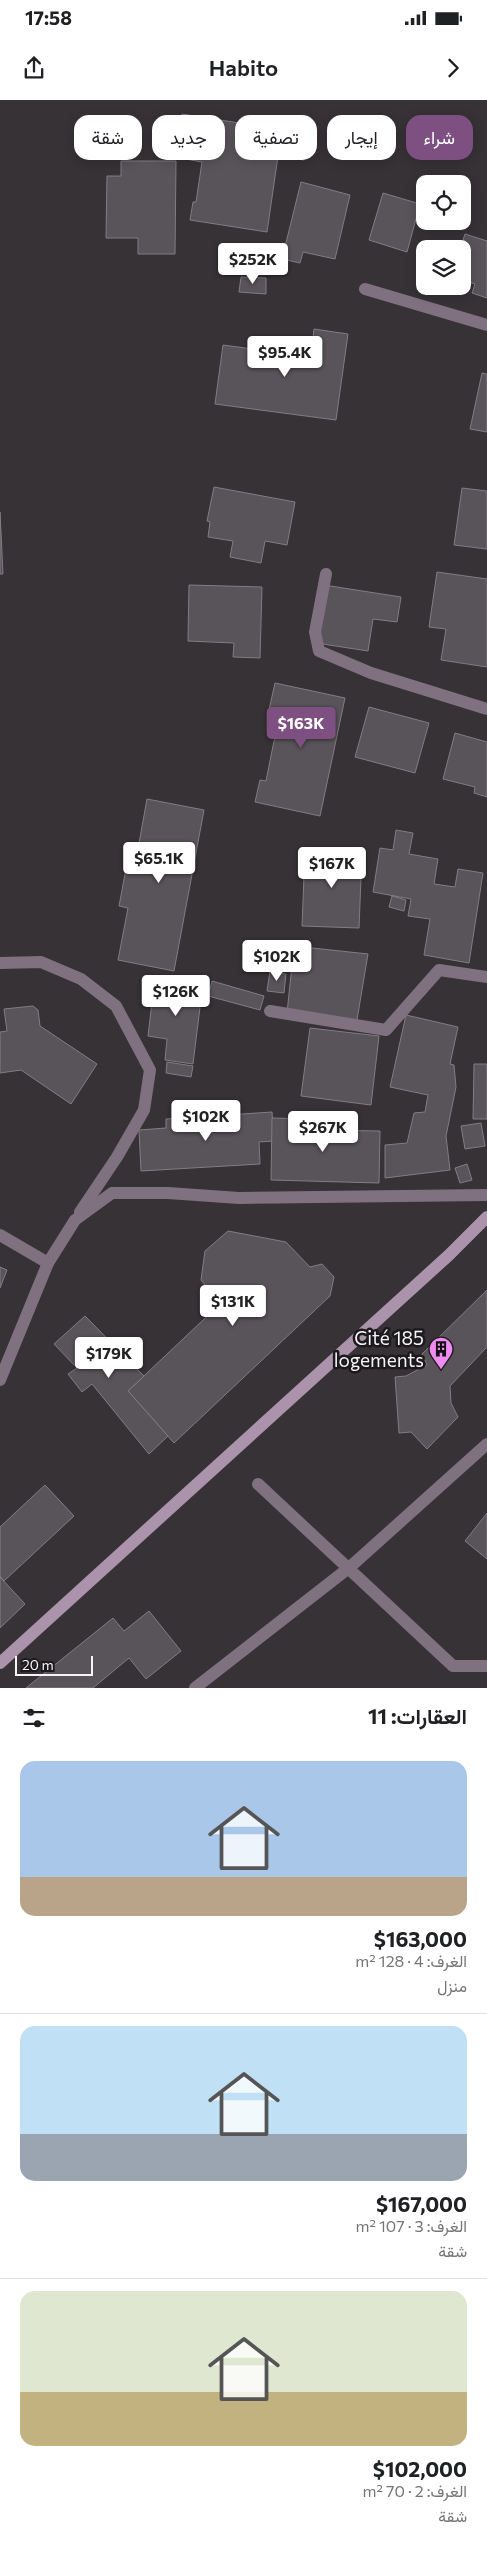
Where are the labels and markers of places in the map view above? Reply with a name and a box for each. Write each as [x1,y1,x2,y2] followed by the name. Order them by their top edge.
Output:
[218,242,288,285] pin: $252K
[244,336,326,378] pin: $95.4K
[266,706,336,749] pin: $163K
[118,842,200,884] pin: $65.1K
[297,846,367,889] pin: $167K
[242,940,312,982] pin: $102K
[141,974,211,1017] pin: $126K
[171,1100,241,1142] pin: $102K
[288,1110,358,1153] pin: $267K
[198,1284,268,1327] pin: $131K
[334,1326,424,1371] place label: Cité 185 logements
[74,1336,144,1379] pin: $179K
[428,1336,454,1370] building icon: Cité 185 logements

